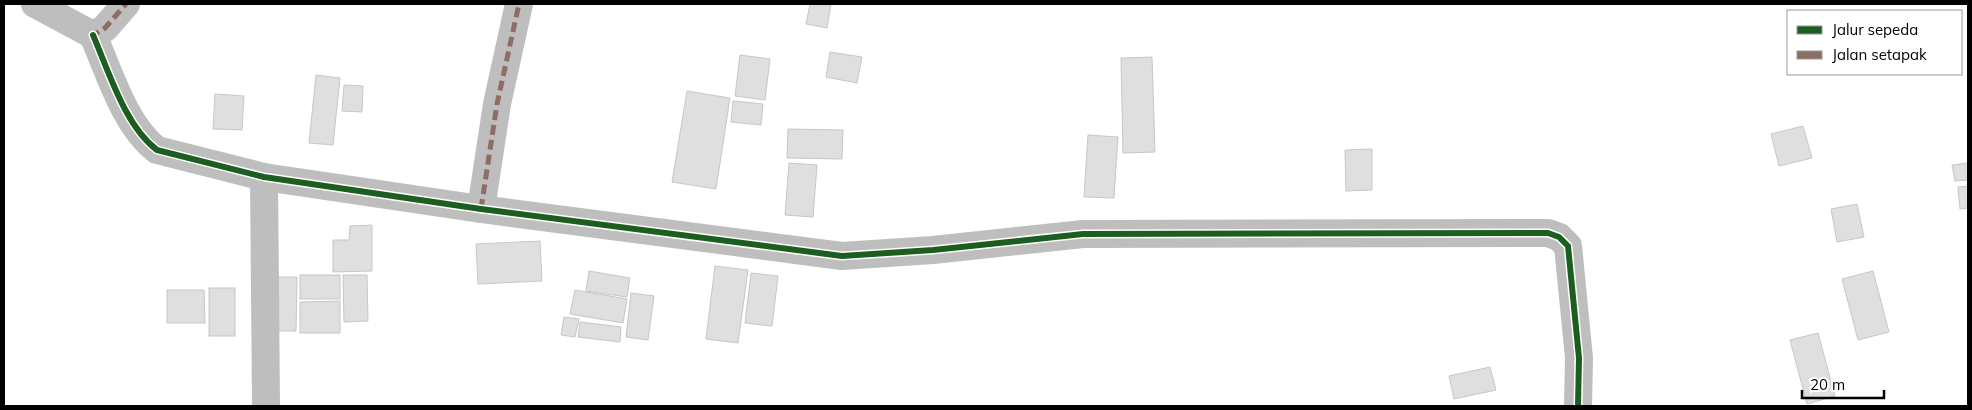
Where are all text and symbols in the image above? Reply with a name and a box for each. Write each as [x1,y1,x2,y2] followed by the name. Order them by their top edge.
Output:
[1787,10,1962,75] legend
[1832,20,1918,39] text: Jalur sepeda
[1832,45,1927,64] text: Jalan setapak
[1802,368,1884,400] scale bar
[1810,375,1845,394] text: 20 m

